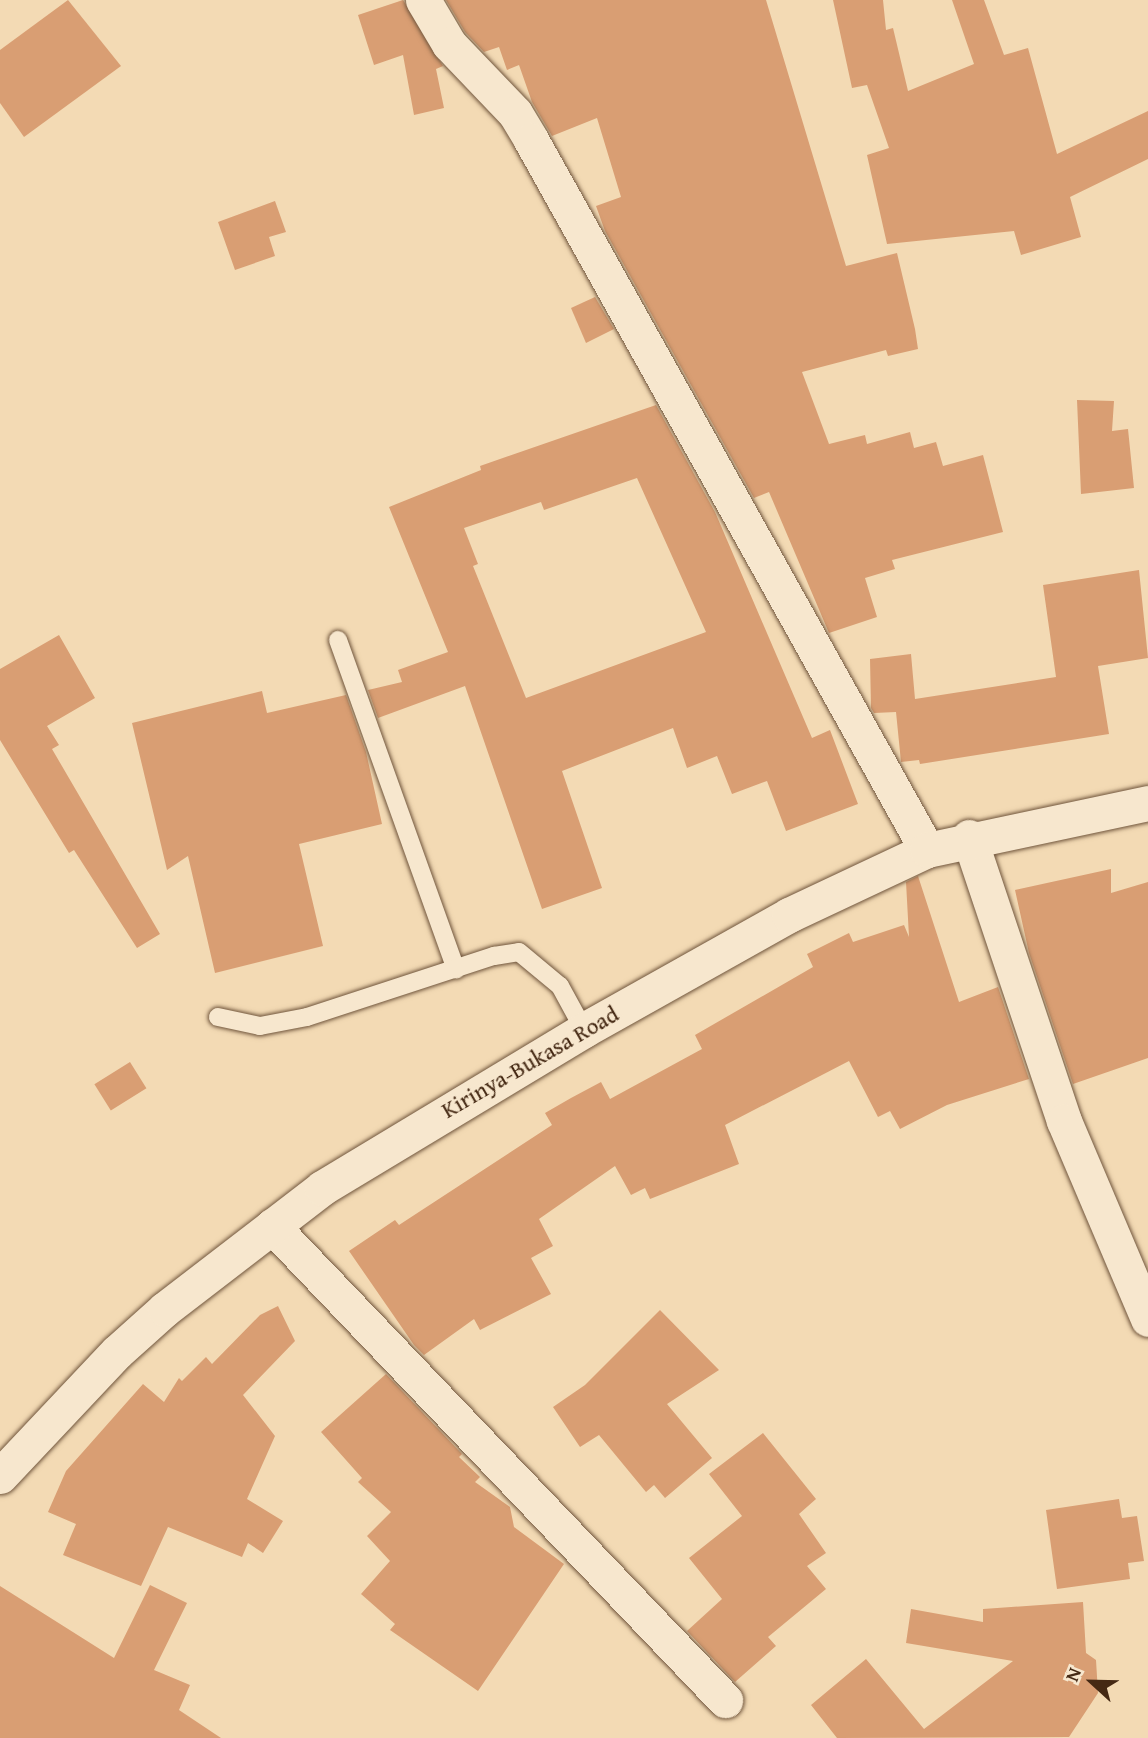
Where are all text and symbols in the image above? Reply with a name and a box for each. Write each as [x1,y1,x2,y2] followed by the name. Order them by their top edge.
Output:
[436,1000,624,1124] street label: Kirinya-Bukasa Road
[1057,1647,1127,1717] north arrow
[1057,1663,1088,1685] text: N

